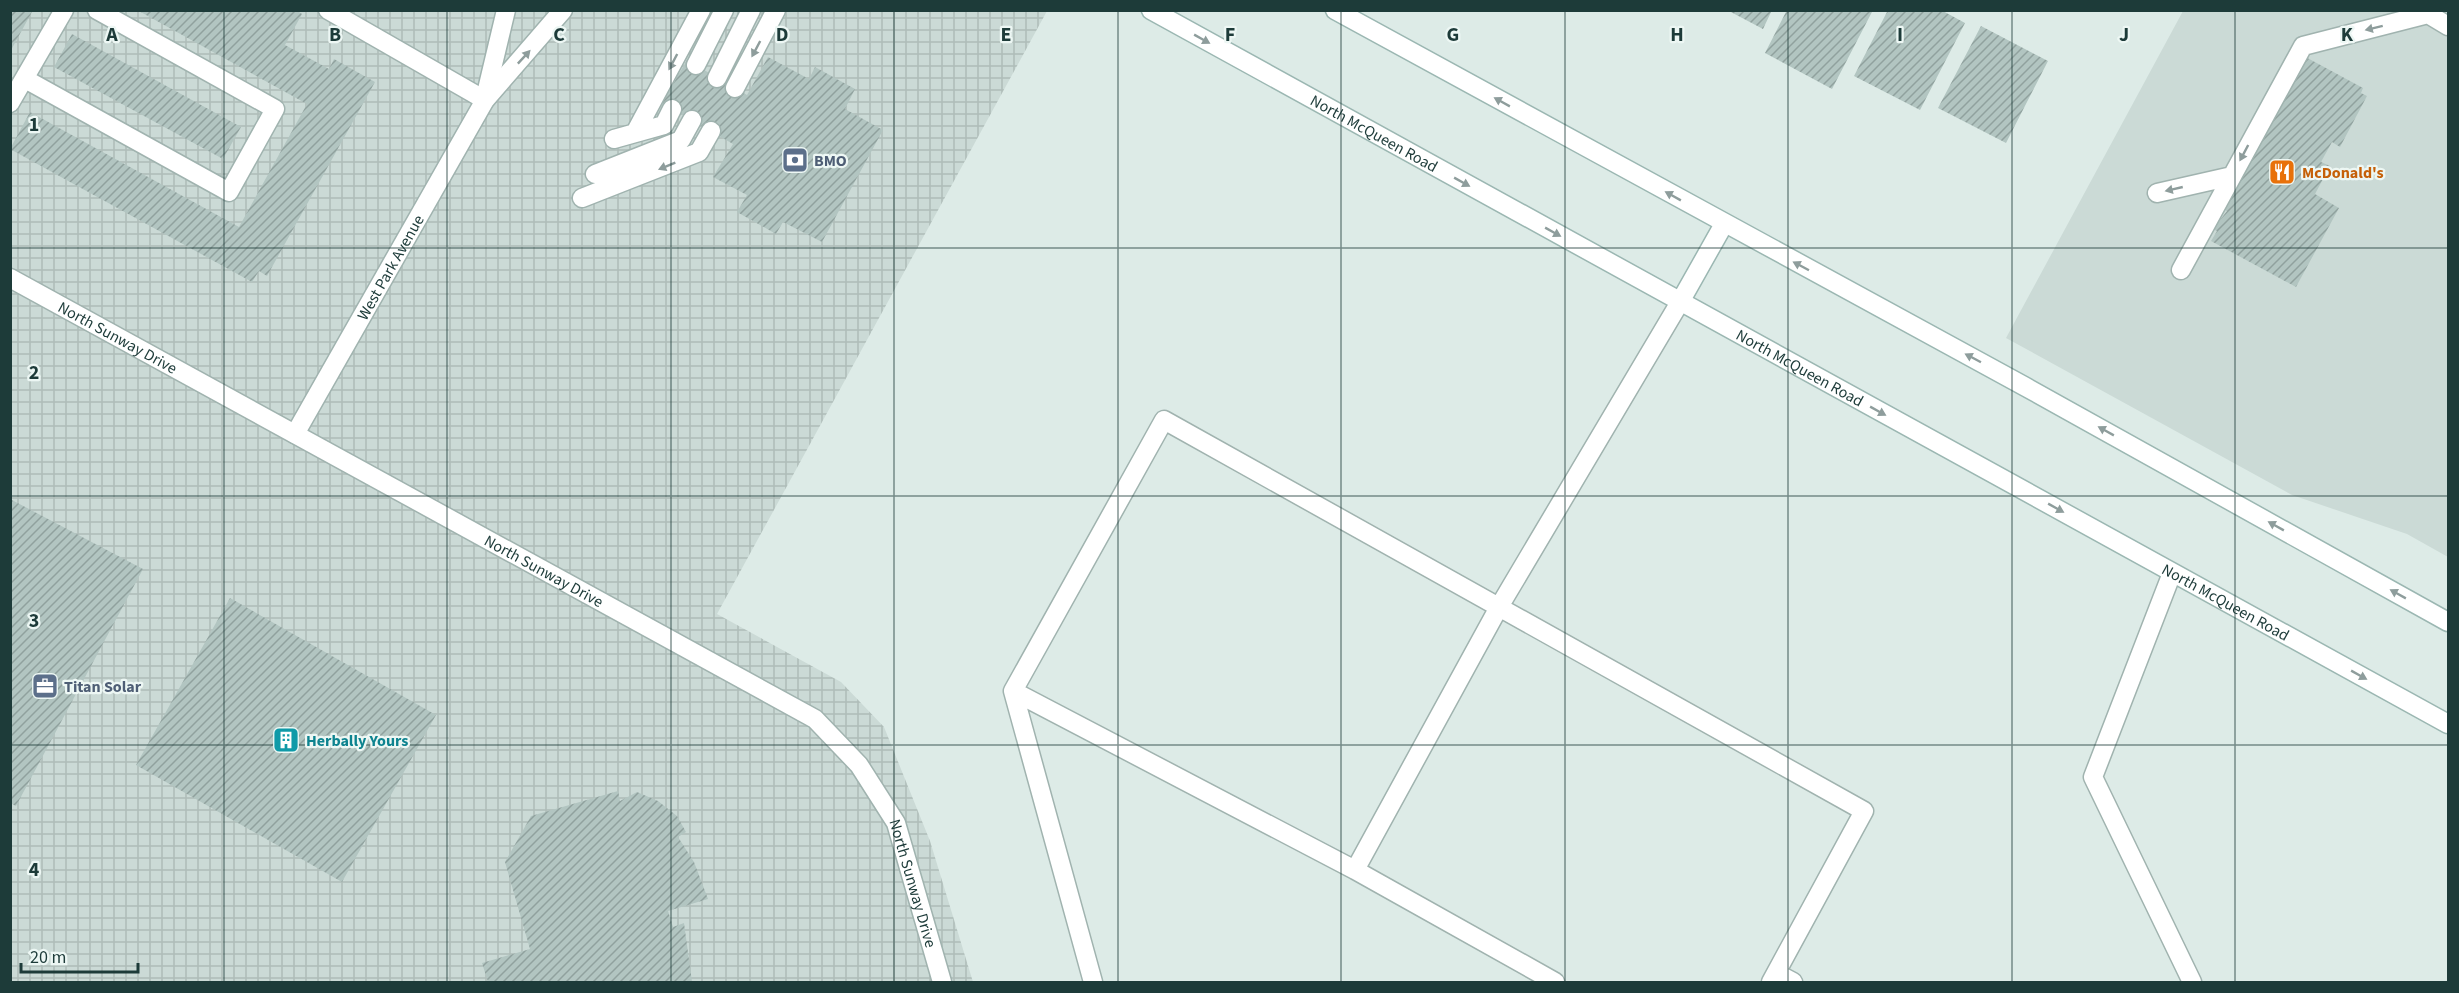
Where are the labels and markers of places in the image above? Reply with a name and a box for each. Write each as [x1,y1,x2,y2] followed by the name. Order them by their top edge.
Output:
[780,145,810,175] bank icon: BMO
[814,150,847,172] place label: BMO
[2267,157,2297,187] restaurant icon: McDonald's
[2302,162,2384,184] place label: McDonald's
[30,671,60,701] office icon: Titan Solar
[64,676,142,698] place label: Titan Solar
[271,725,301,755] building icon: Herbally Yours
[306,730,408,752] place label: Herbally Yours

